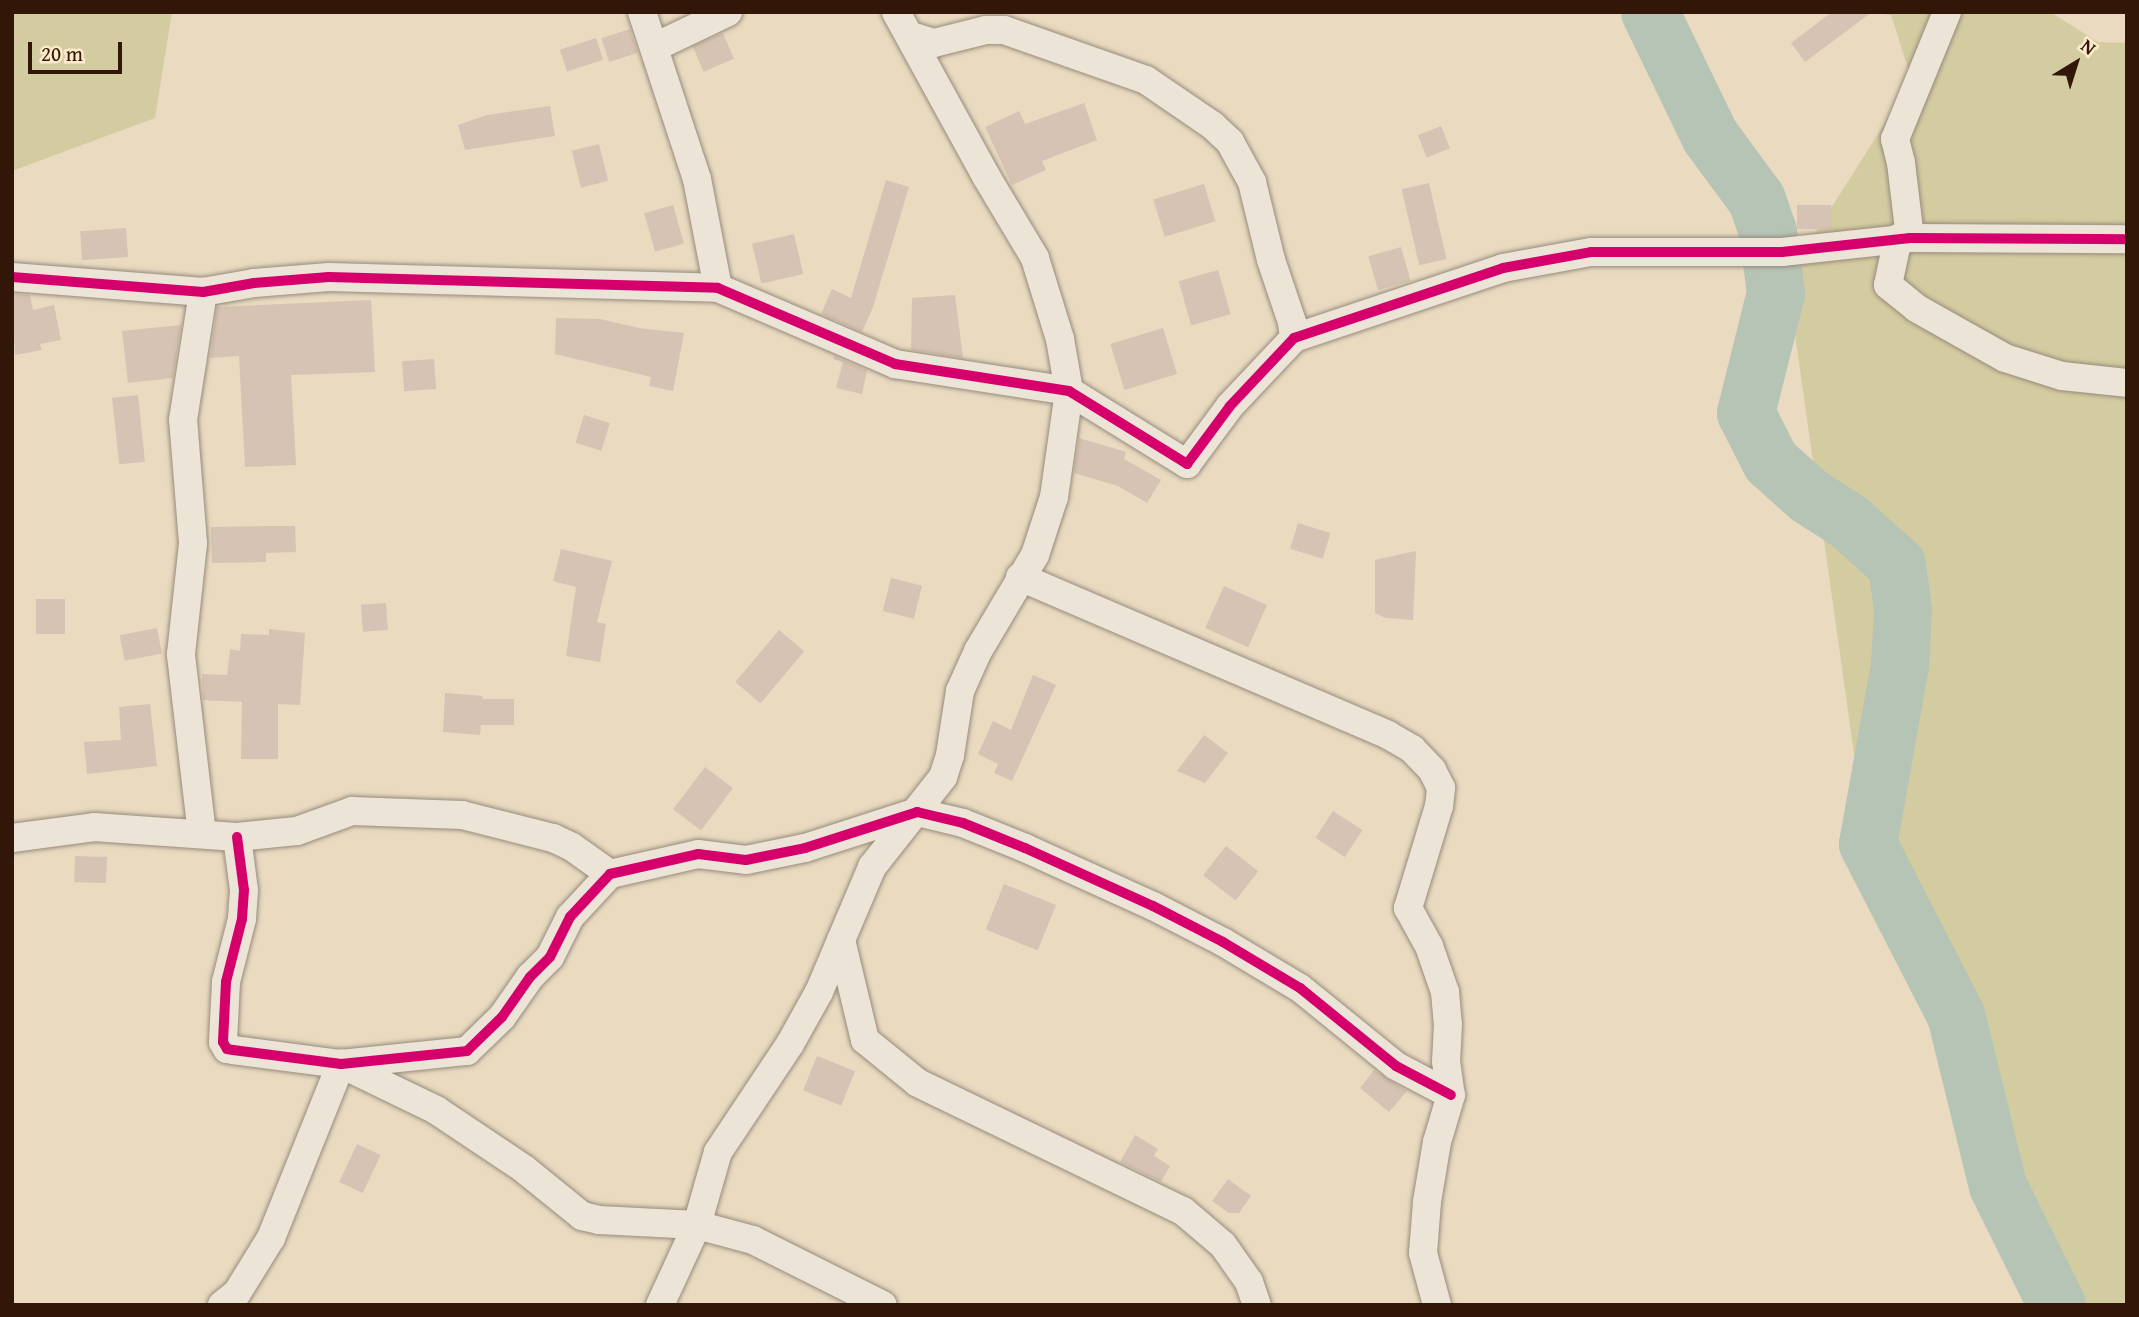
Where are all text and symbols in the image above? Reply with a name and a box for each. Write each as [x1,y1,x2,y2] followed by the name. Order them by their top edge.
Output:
[32,28,126,72] scale bar
[2041,28,2111,98] north arrow
[2075,32,2103,61] text: N
[41,38,83,69] text: 20 m

